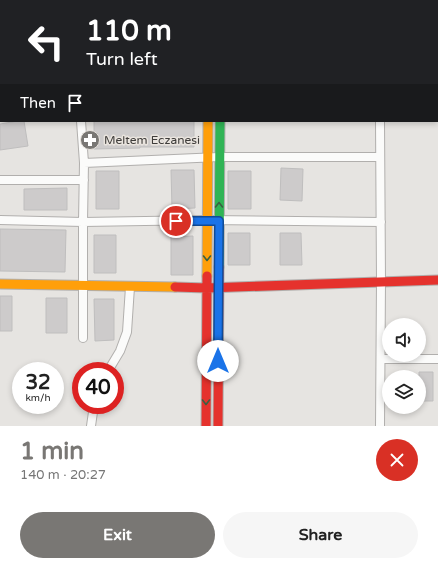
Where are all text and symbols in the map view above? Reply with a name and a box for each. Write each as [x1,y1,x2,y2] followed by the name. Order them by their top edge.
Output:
[86,14,172,48] text: 110 m
[20,16,72,68] icon: left
[86,48,158,70] text: Turn left
[64,92,86,114] icon: arrive
[20,94,56,112] text: Then
[79,129,101,151] pharmacy icon: Meltem Eczanesi
[104,133,200,147] place label: Meltem Eczanesi
[215,202,223,208] one-way arrow
[159,204,193,238] pin
[165,210,187,232] icon: arrive
[203,255,211,261] one-way arrow
[382,318,426,414] map controls
[382,318,426,362] button: sound
[197,340,239,382] position arrow
[72,362,124,414] speed limit sign: 40
[382,370,426,414] button: layers
[25,371,51,395] text: 32
[25,392,51,404] text: km/h
[202,399,210,405] one-way arrow
[20,437,84,466] text: 1 min
[376,439,418,481] button: close
[20,467,106,483] text: 140 m · 20:27
[20,512,215,558] button: Exit
[223,512,418,558] button: Share

